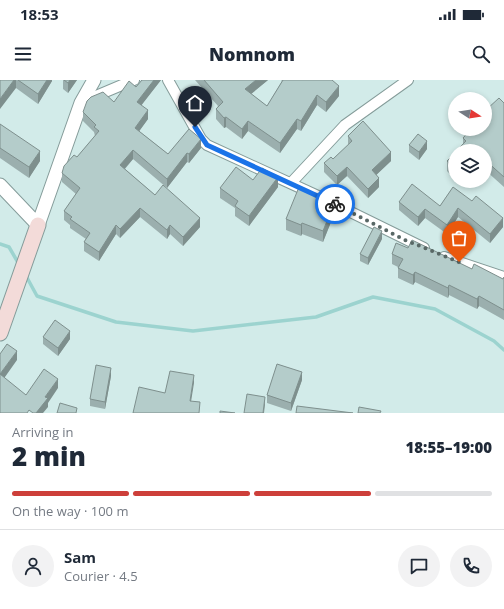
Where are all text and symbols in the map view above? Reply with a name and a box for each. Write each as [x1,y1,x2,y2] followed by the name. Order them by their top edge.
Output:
[20,4,59,24] text: 18:53
[209,42,295,66] text: Nomnom
[12,43,34,65] icon: menu
[470,43,492,65] icon: search
[178,86,212,127] pin
[184,92,206,114] icon: home
[448,92,492,136] north arrow
[448,92,492,188] map controls
[448,144,492,188] button: layers
[315,184,355,224] courier
[324,193,346,215] icon: bike
[442,221,476,262] pin
[448,227,470,249] icon: bag
[12,423,74,441] text: Arriving in
[406,437,492,457] text: 18:55–19:00
[12,438,86,474] text: 2 min
[12,502,128,520] text: On the way · 100 m
[12,545,54,587] button: person
[398,545,440,587] button: chat
[450,545,492,587] button: phone
[64,547,96,567] text: Sam
[64,567,138,585] text: Courier · 4.5

